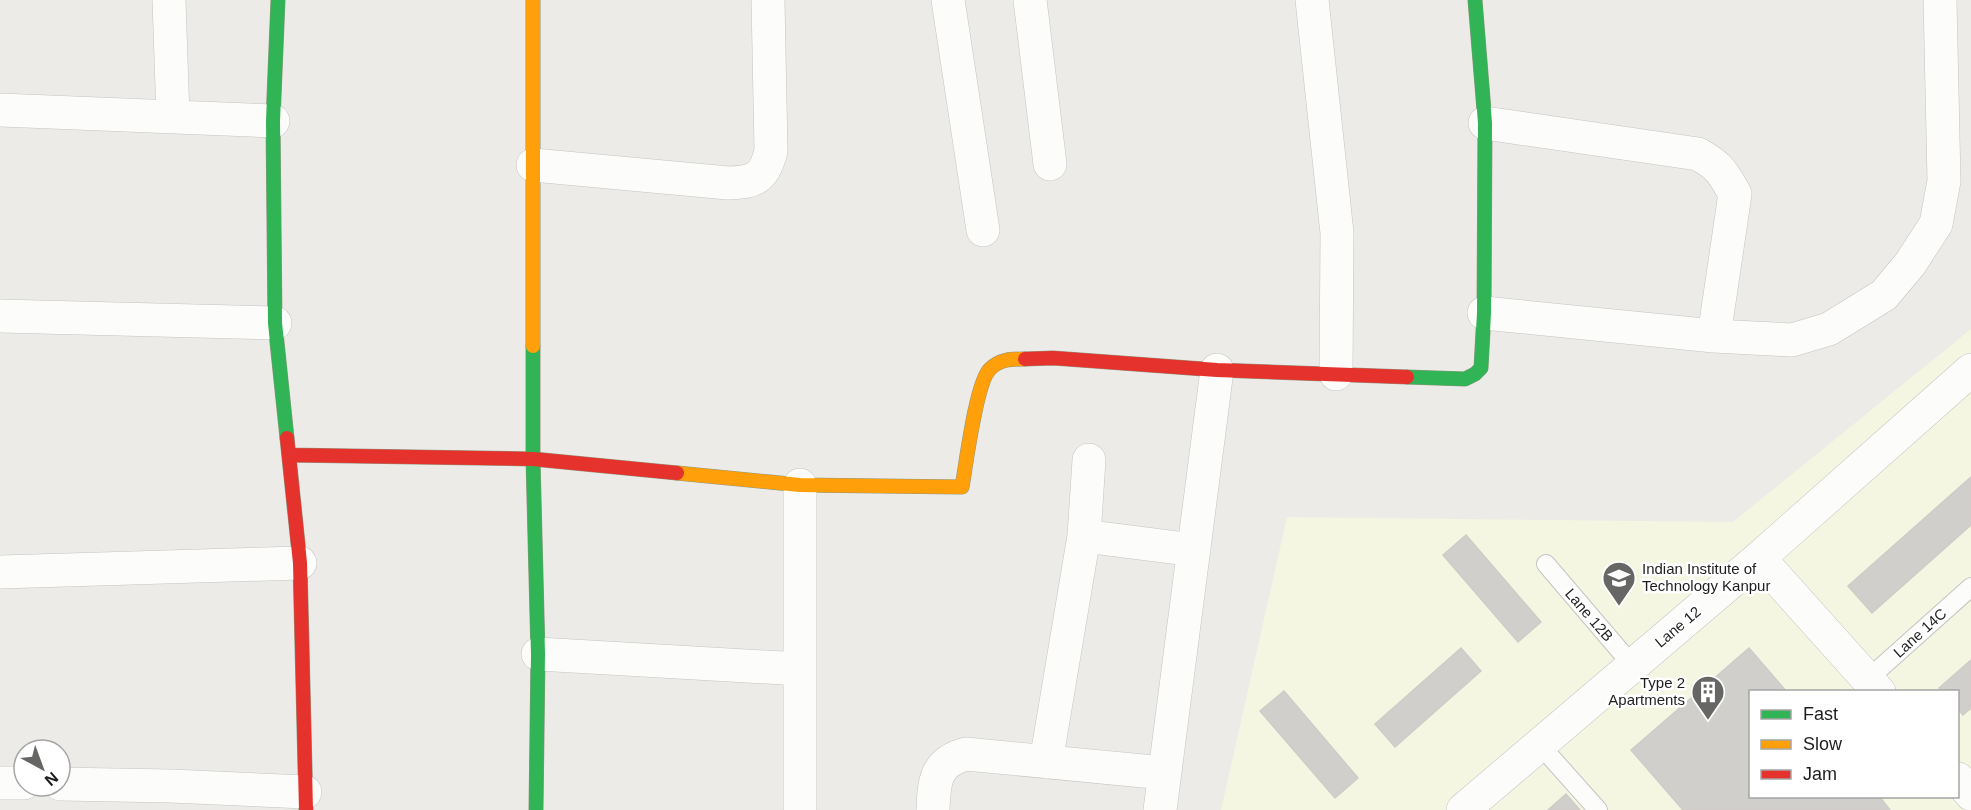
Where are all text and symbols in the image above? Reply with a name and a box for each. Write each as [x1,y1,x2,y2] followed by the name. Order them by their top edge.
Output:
[1601,560,1637,607] school or university icon: Indian Institute of Technology Kanpur
[1642,560,1770,594] place label: Indian Institute of Technology Kanpur
[1562,585,1617,644] street label: Lane 12B
[1651,603,1704,651] street label: Lane 12
[1890,604,1950,661] street label: Lane 14C
[1608,674,1685,708] place label: Type 2 Apartments
[1690,674,1726,721] building icon: Type 2 Apartments
[1749,690,1959,798] legend
[1803,704,1838,724] text: Fast
[1803,734,1843,754] text: Slow
[12,738,72,798] north arrow
[1803,764,1837,784] text: Jam
[42,769,61,789] text: N

